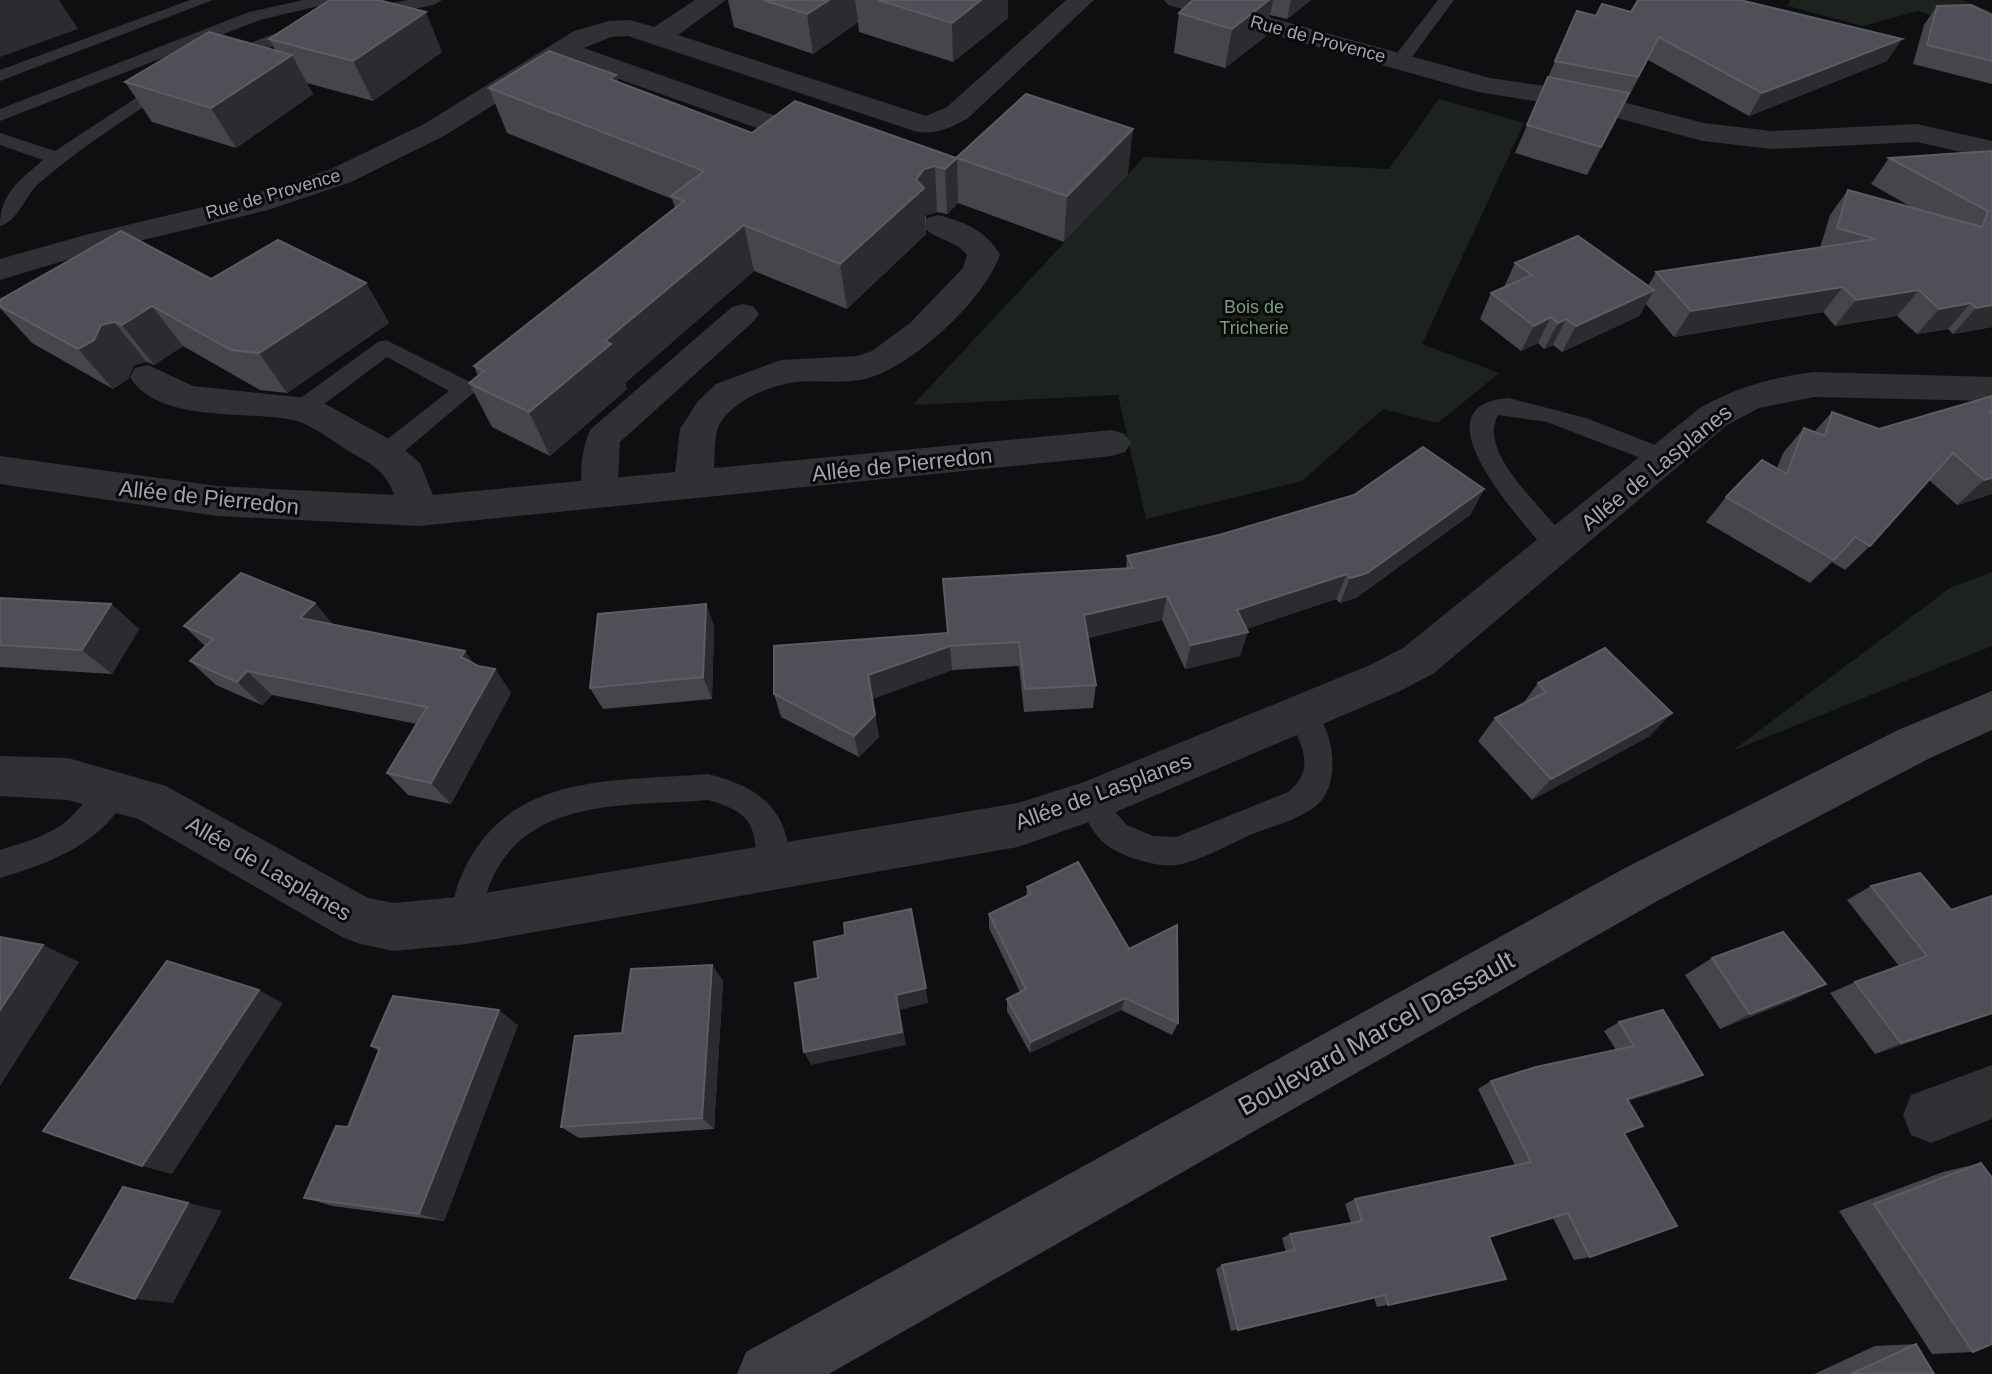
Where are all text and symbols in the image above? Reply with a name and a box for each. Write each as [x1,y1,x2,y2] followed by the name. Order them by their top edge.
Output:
[1248,11,1388,67] street label: Rue de Provence
[203,165,343,223] street label: Rue de Provence
[1219,297,1289,338] park label: Bois de Tricherie
[1576,399,1736,536] street label: Allée de Lasplanes
[811,443,993,486] street label: Allée de Pierredon
[118,476,300,519] street label: Allée de Pierredon
[1012,748,1195,835] street label: Allée de Lasplanes
[182,811,356,926] street label: Allée de Lasplanes
[1233,944,1520,1121] street label: Boulevard Marcel Dassault

